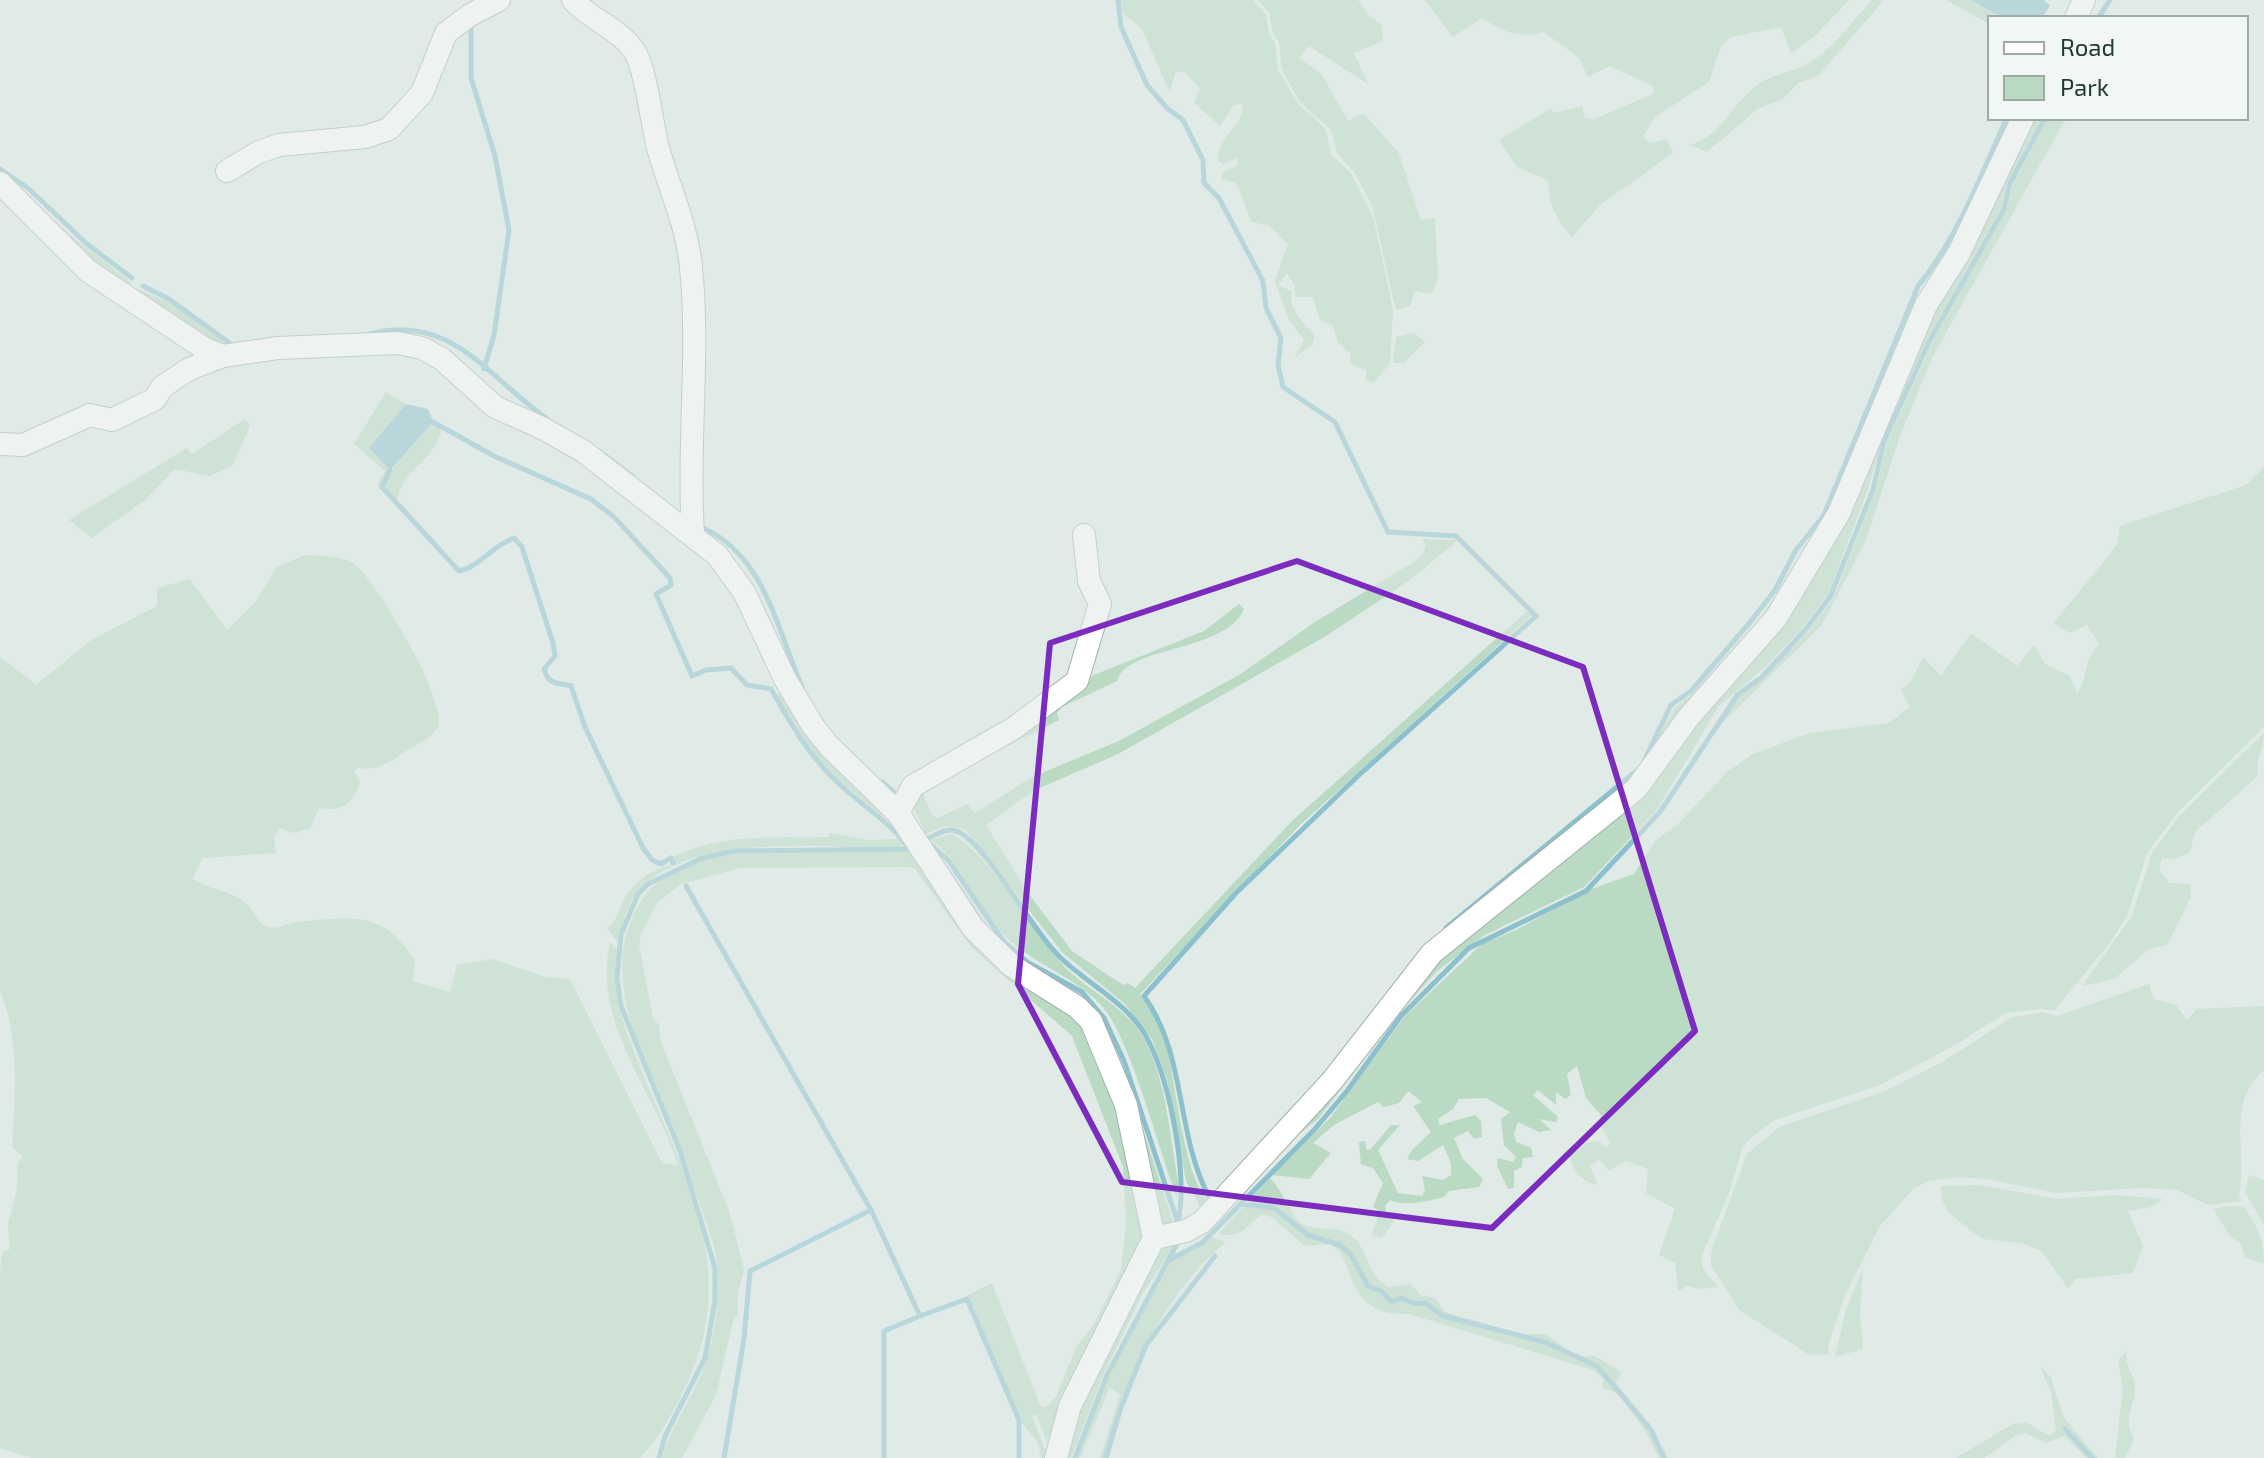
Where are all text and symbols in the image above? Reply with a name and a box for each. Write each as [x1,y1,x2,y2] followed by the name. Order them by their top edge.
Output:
[1988,16,2248,120] legend
[2060,32,2115,61] text: Road
[2060,72,2109,101] text: Park

